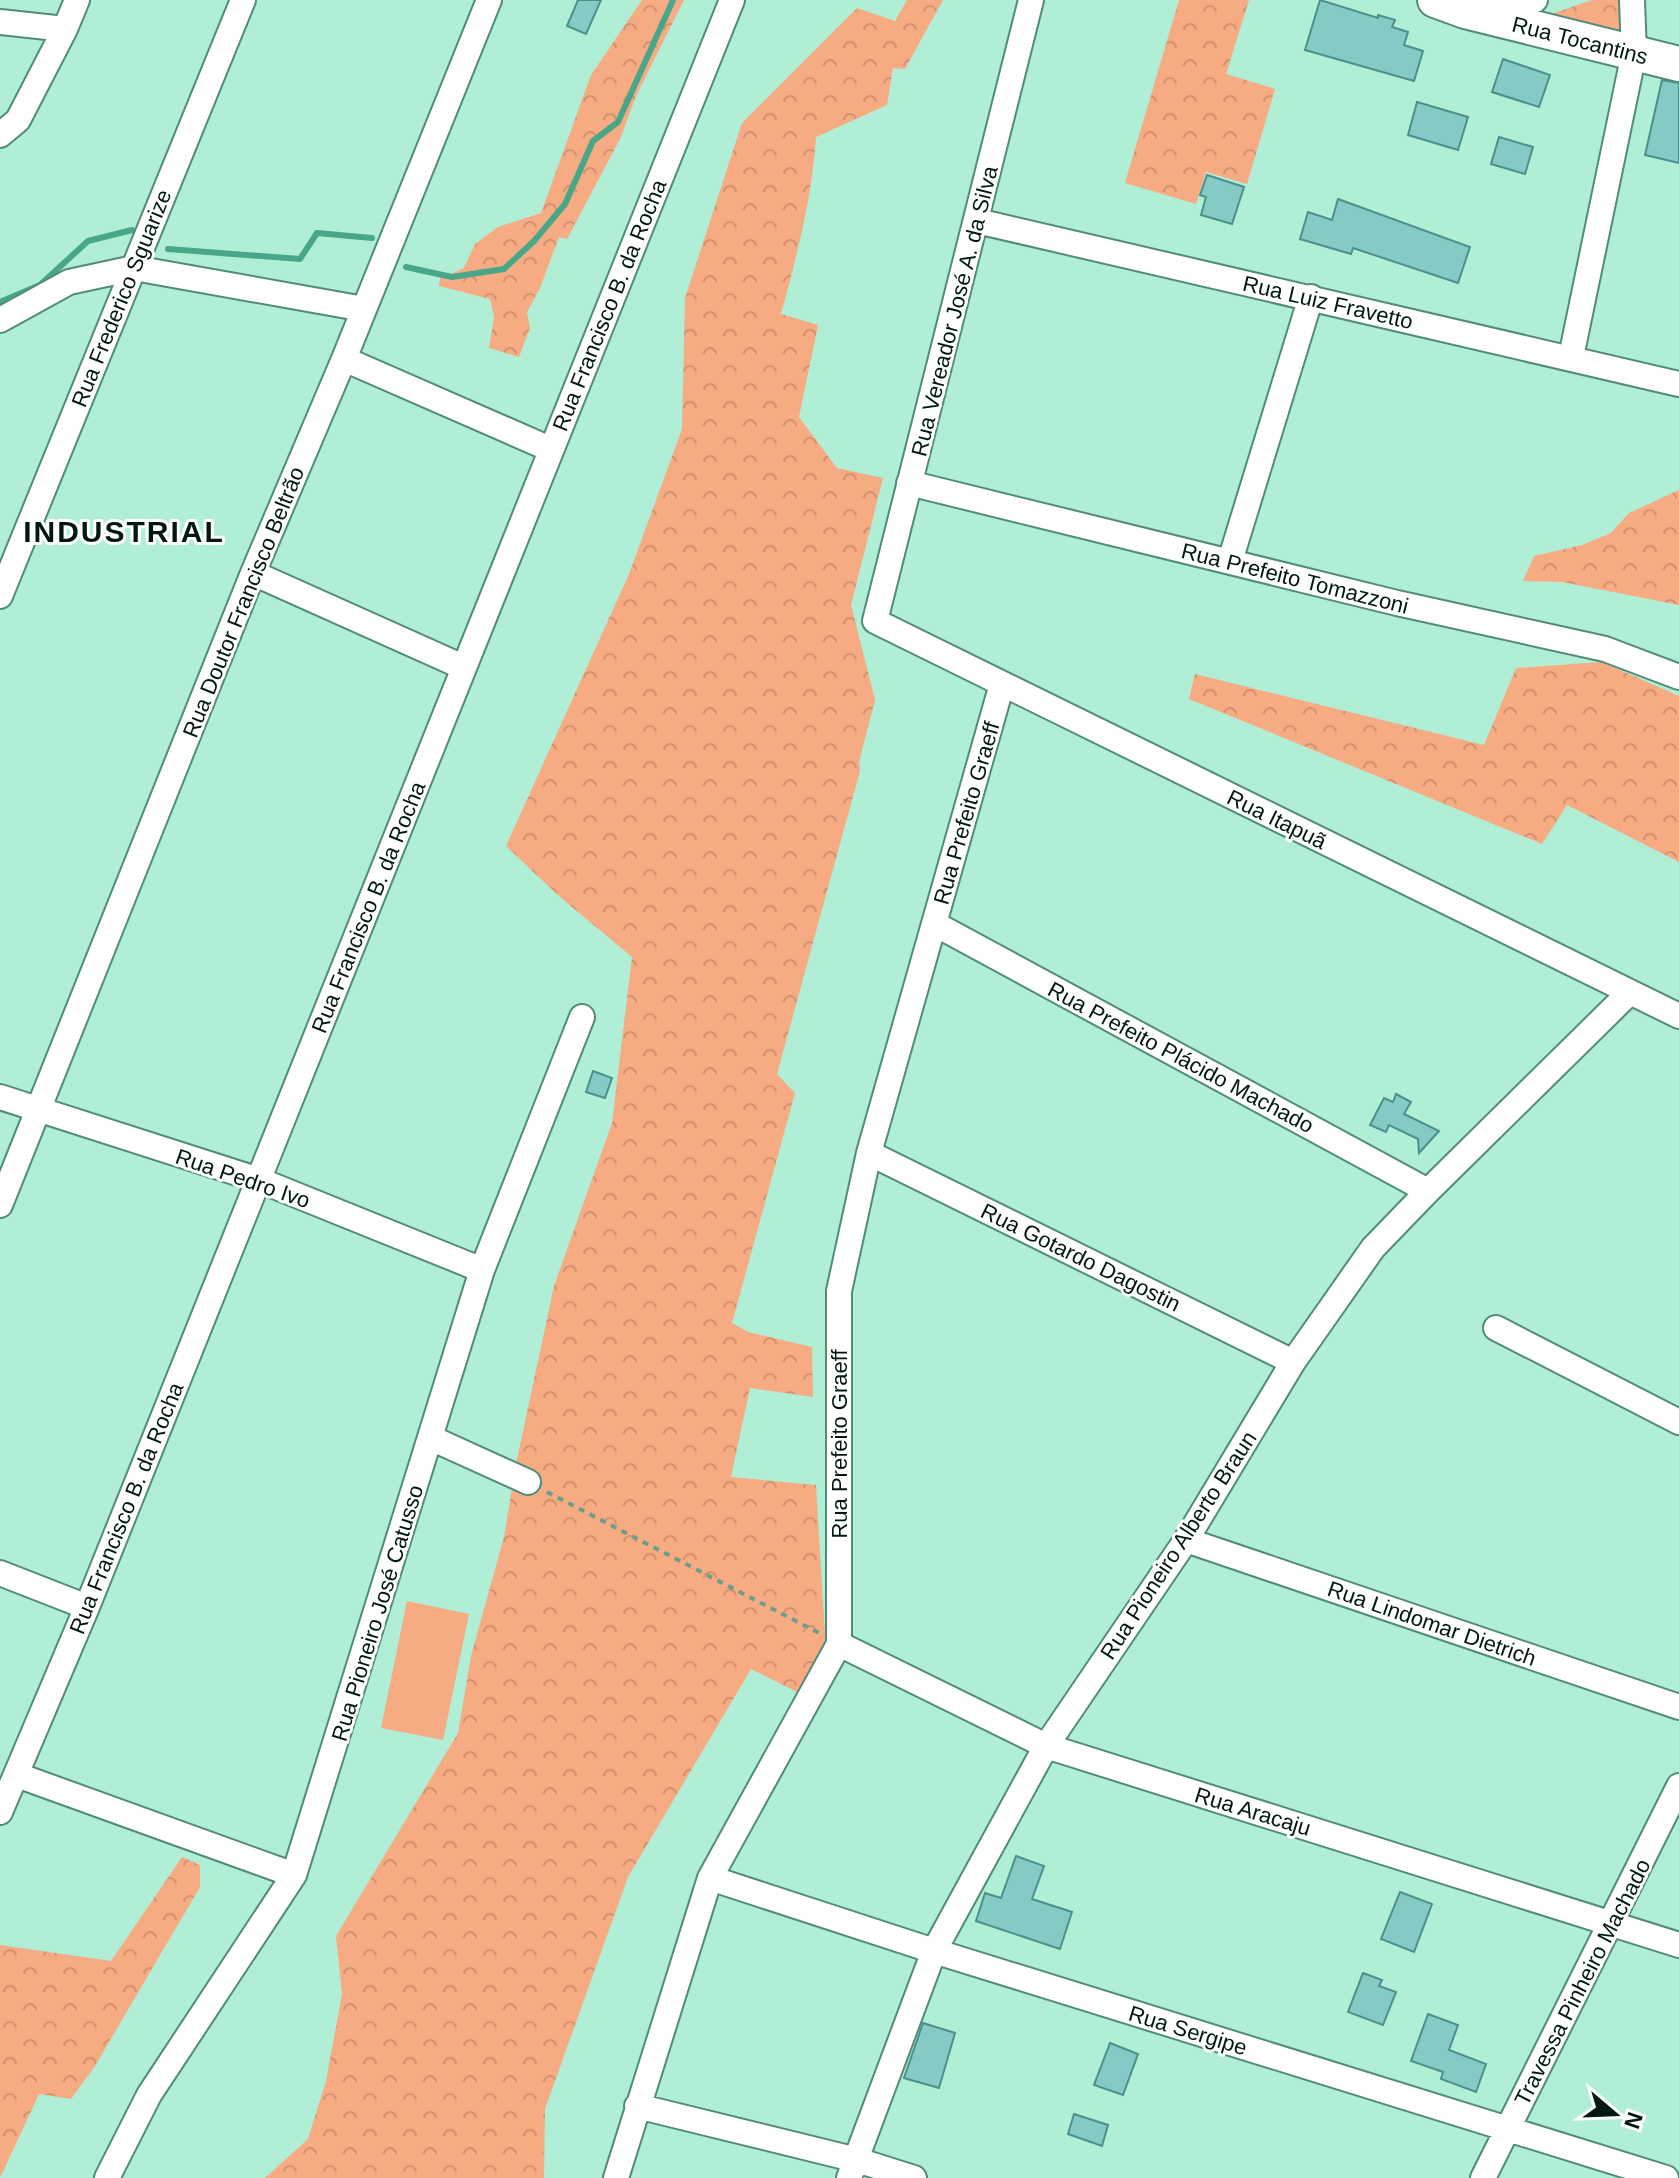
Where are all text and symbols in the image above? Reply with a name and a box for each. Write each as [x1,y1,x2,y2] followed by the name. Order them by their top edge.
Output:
[1509,12,1650,69] street label: Rua Tocantins
[906,163,1003,459] street label: Rua Vereador José A. da Silva
[547,175,672,435] street label: Rua Francisco B. da Rocha
[66,186,177,411] street label: Rua Frederico Sguarize
[1240,271,1415,334] street label: Rua Luiz Fravetto
[178,463,309,741] street label: Rua Doutor Francisco Beltrão
[23,515,225,548] district label: INDUSTRIAL
[1179,538,1411,619] street label: Rua Prefeito Tomazzoni
[928,718,1005,907] street label: Rua Prefeito Graeff
[306,777,431,1037] street label: Rua Francisco B. da Rocha
[1223,785,1331,855] street label: Rua Itapuã
[1044,977,1318,1138] street label: Rua Prefeito Plácido Machado
[172,1144,313,1213] street label: Rua Pedro Ivo
[977,1198,1185,1317] street label: Rua Gotardo Dagostin
[827,1349,852,1539] street label: Rua Prefeito Graeff
[64,1378,189,1638] street label: Rua Francisco B. da Rocha
[1095,1427,1262,1664] street label: Rua Pioneiro Alberto Braun
[327,1482,428,1744] street label: Rua Pioneiro José Catusso
[1324,1576,1539,1671] street label: Rua Lindomar Dietrich
[1192,1782,1314,1841] street label: Rua Aracaju
[1509,1855,1656,2110] street label: Travessa Pinheiro Machado
[1126,2001,1250,2060] street label: Rua Sergipe
[1575,2074,1655,2154] north arrow
[1619,2109,1648,2132] text: N

